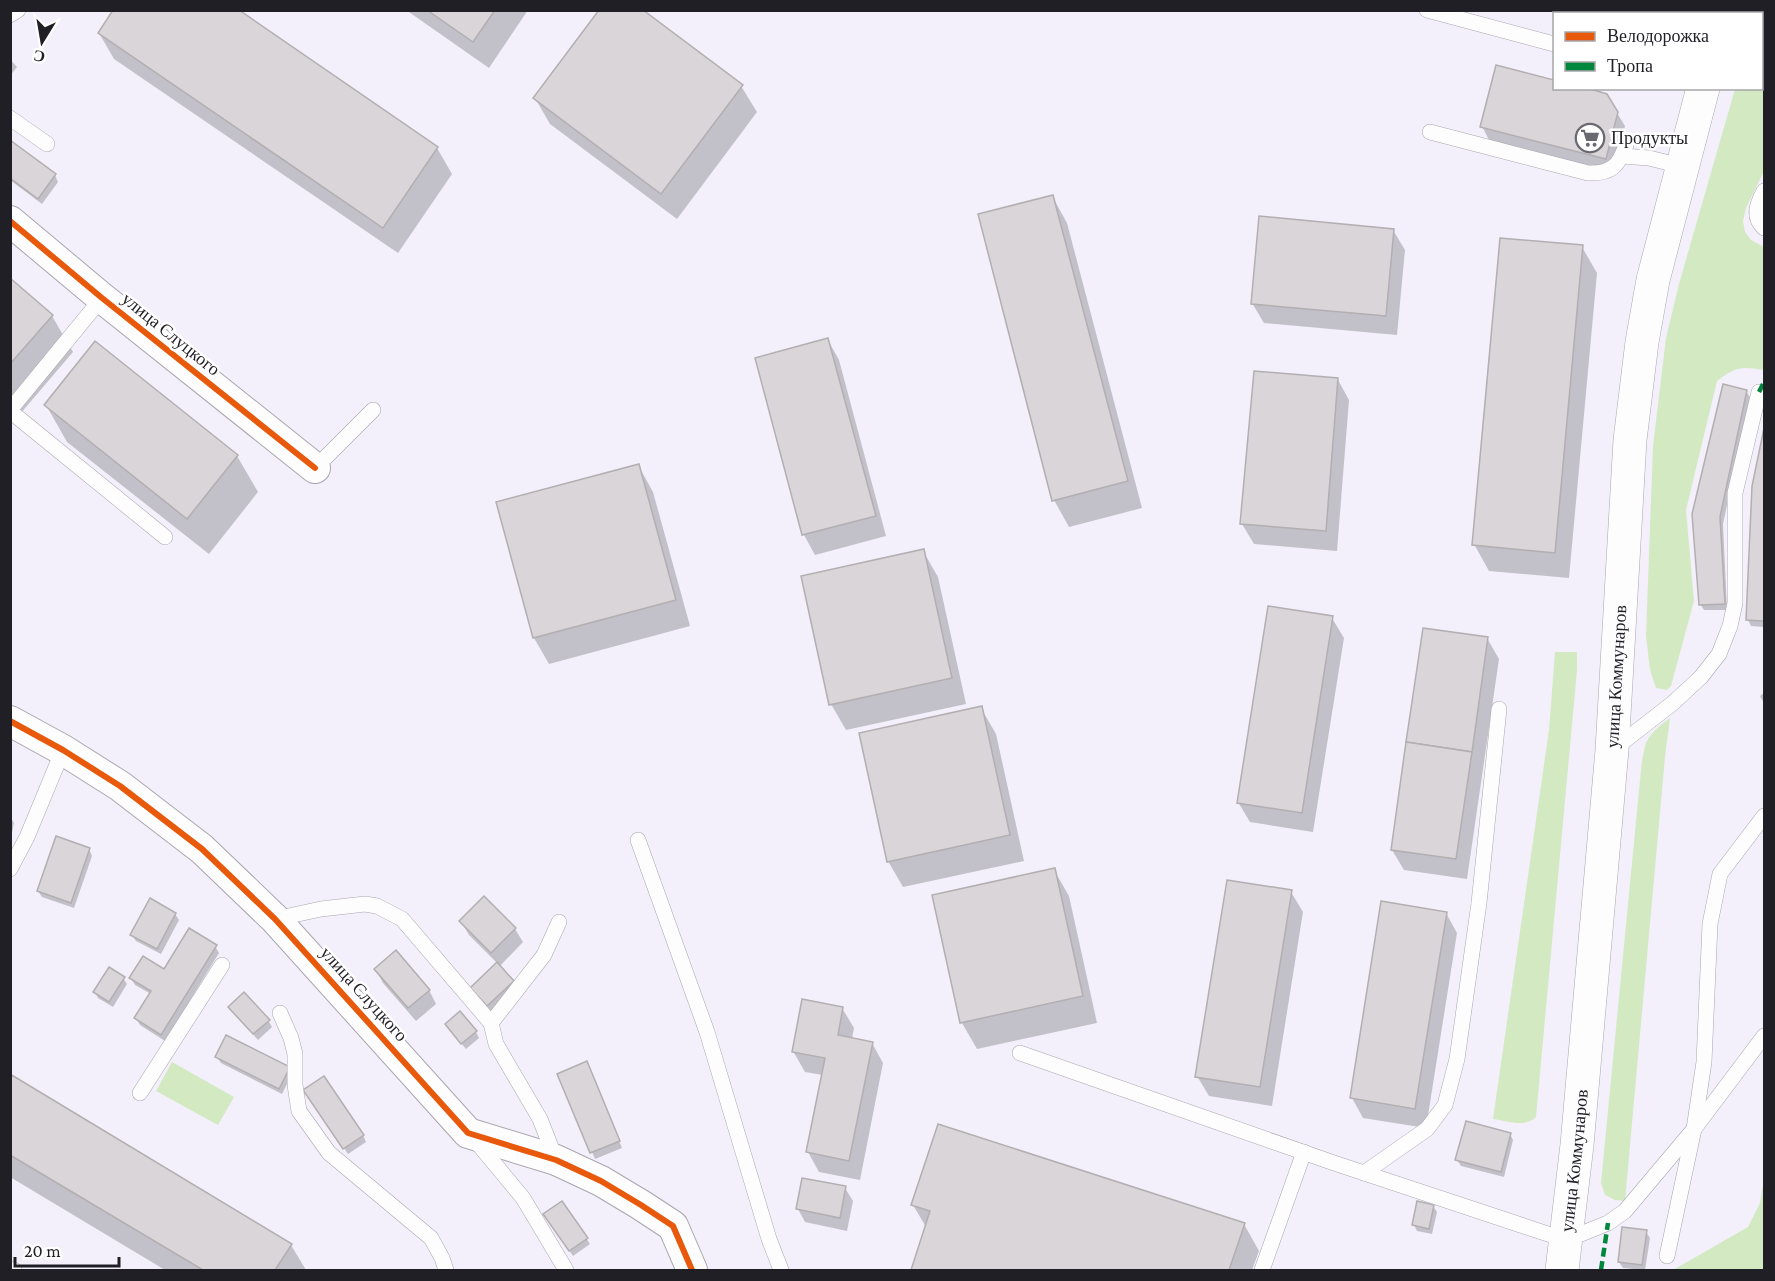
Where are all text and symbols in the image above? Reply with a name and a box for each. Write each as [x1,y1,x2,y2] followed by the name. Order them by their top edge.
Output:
[12,12,72,72] north arrow
[1553,12,1763,90] legend
[1607,26,1709,46] text: Велодорожка
[32,47,47,66] text: С
[1607,56,1653,76] text: Тропа
[1574,122,1606,154] supermarket icon: Продукты
[1611,128,1688,148] place label: Продукты
[118,288,224,380] street label: улица Слуцкого
[1602,604,1630,749] street label: улица Коммунаров
[316,943,412,1045] street label: улица Слуцкого
[1557,1088,1592,1233] street label: улица Коммунаров
[15,1230,118,1268] scale bar
[24,1241,61,1261] text: 20 m

